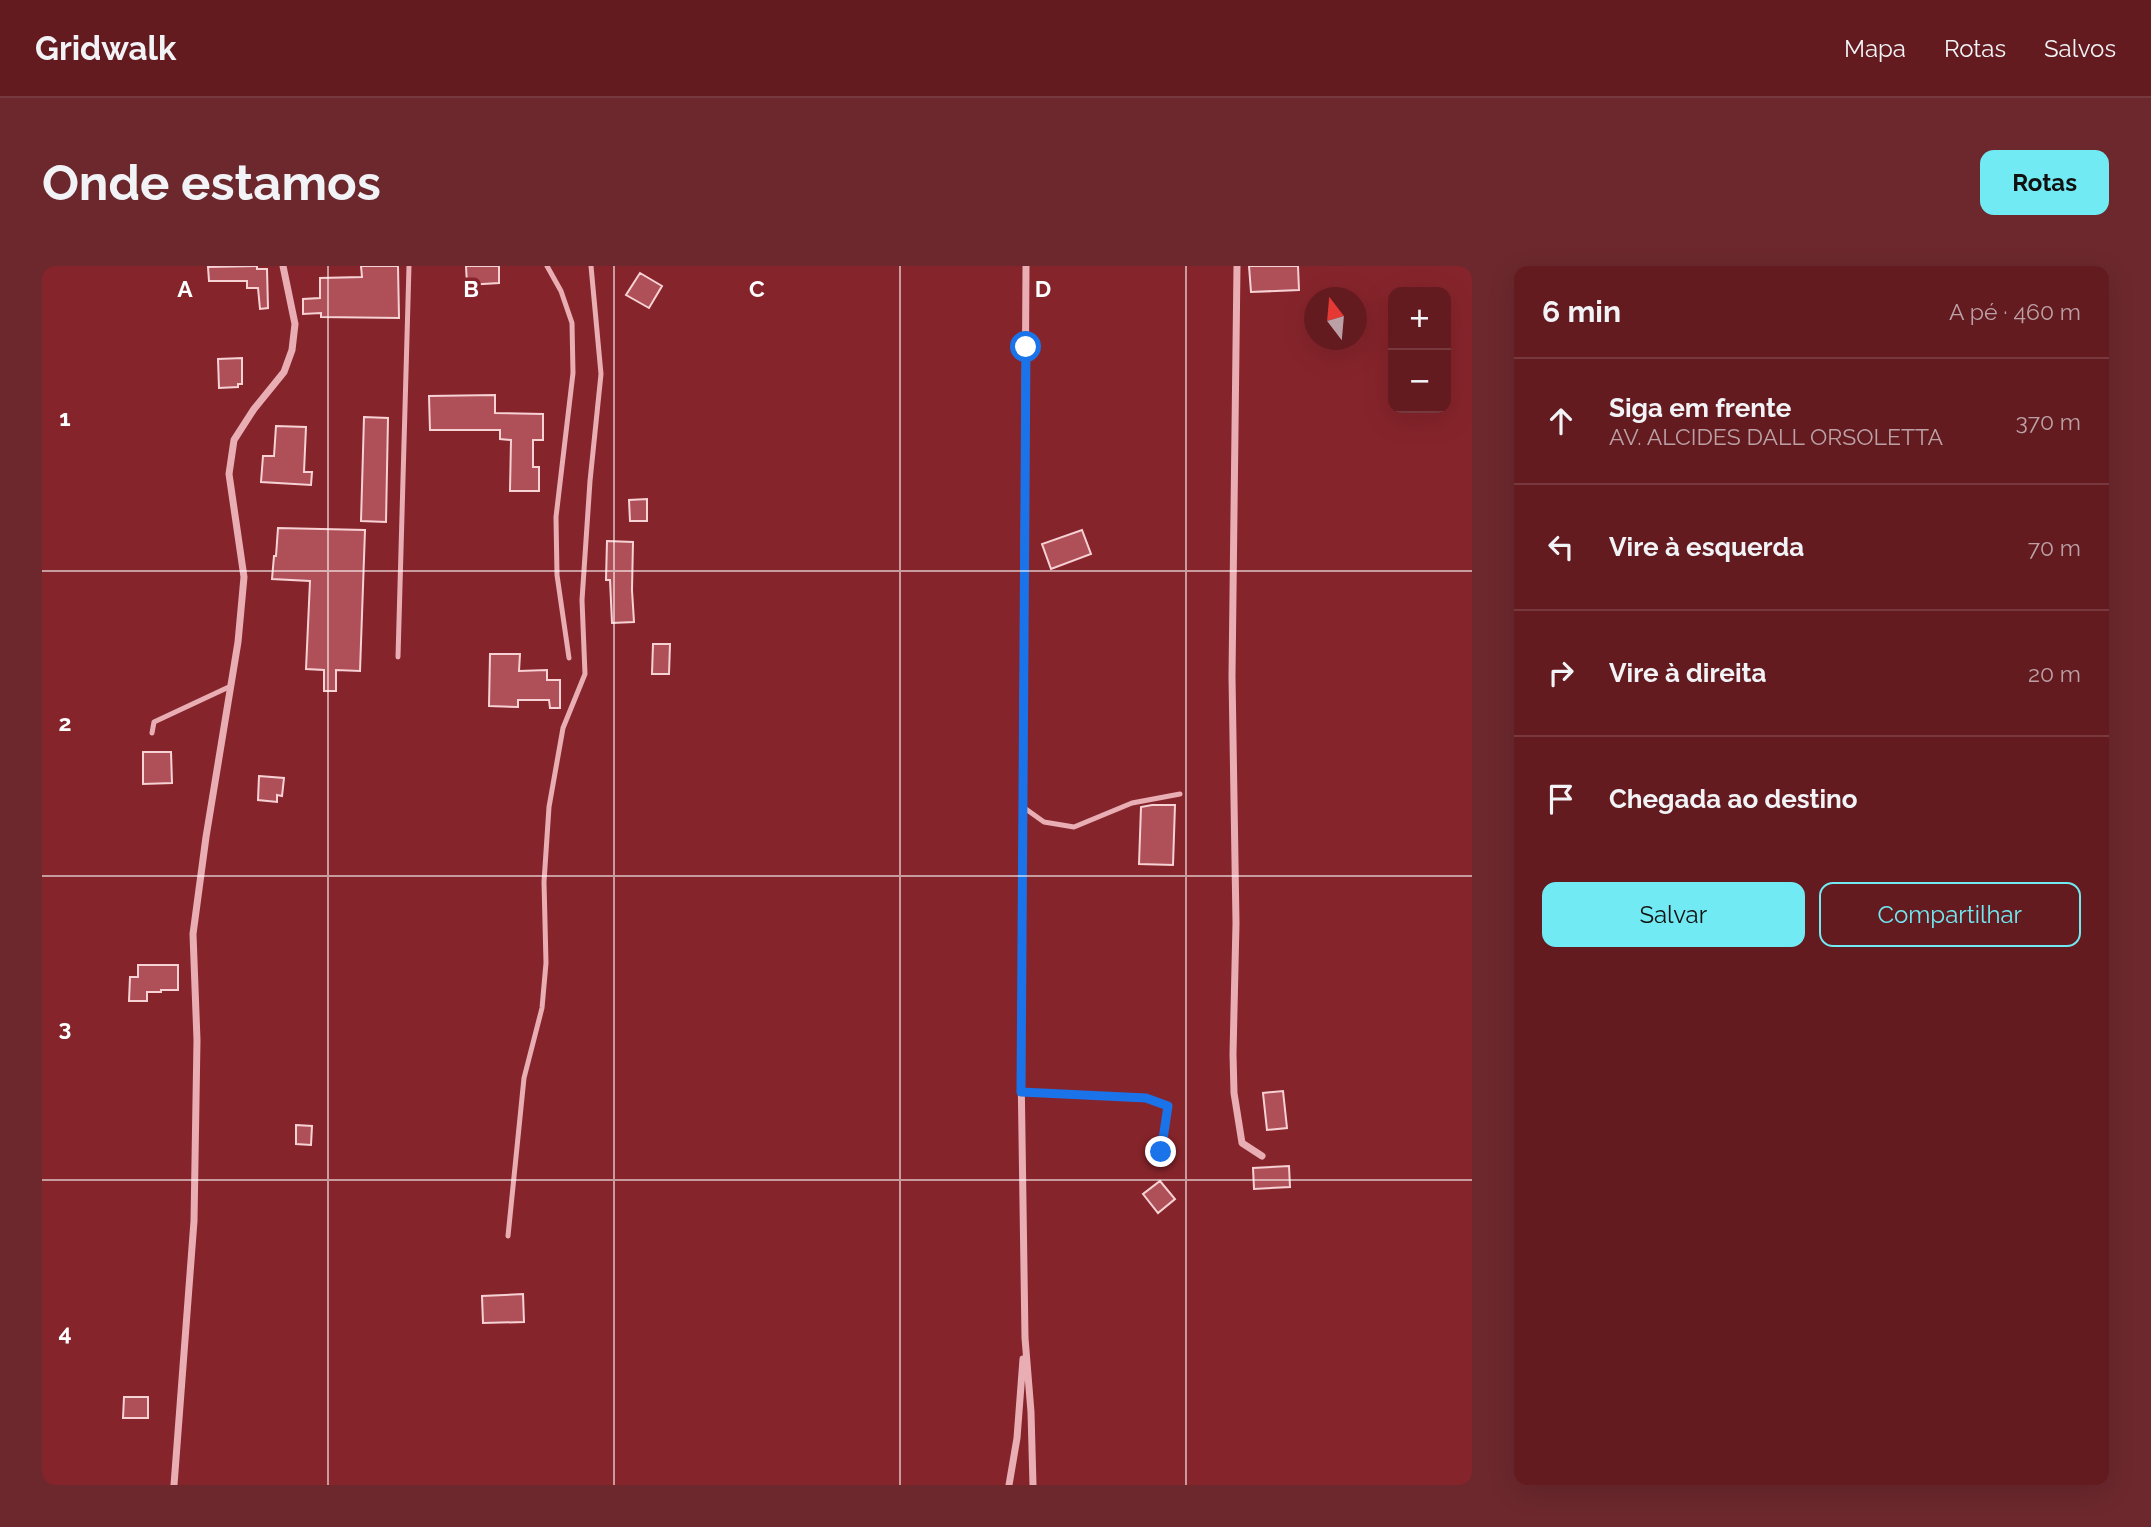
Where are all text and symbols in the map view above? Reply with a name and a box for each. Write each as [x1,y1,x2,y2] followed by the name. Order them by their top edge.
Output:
[35,29,176,68] text: Gridwalk
[1844,34,1906,63] text: Mapa
[1944,34,2006,63] text: Rotas
[2044,34,2116,63] text: Salvos
[1980,150,2109,215] button: Rotas
[42,154,381,211] text: Onde estamos
[177,275,193,302] text: A
[463,275,479,302] text: B
[749,275,765,302] text: C
[1035,275,1051,302] text: D
[1304,287,1367,350] north arrow
[1388,287,1451,413] map controls
[1388,287,1451,350] button: +
[1542,294,1621,329] text: 6 min
[1949,298,2081,325] text: A pé · 460 m
[1010,331,1041,362] route start
[1388,350,1451,413] button: −
[1609,393,1791,423] text: Siga em frente
[1542,402,1580,440] icon: ahead
[59,404,71,431] text: 1
[2016,408,2081,435] text: 370 m
[1609,423,1943,450] text: AV. ALCIDES DALL ORSOLETTA
[1542,528,1580,566] icon: left
[1609,532,1804,562] text: Vire à esquerda
[2028,534,2081,561] text: 70 m
[1542,654,1580,692] icon: right
[1609,658,1766,688] text: Vire à direita
[2028,660,2081,687] text: 20 m
[59,709,71,736] text: 2
[1542,780,1580,818] icon: arrive
[1609,784,1858,814] text: Chegada ao destino
[1542,882,1805,947] button: Salvar
[1819,882,2081,947] button: Compartilhar
[59,1014,71,1041] text: 3
[1145,1136,1176,1167] route end
[58,1319,72,1346] text: 4

